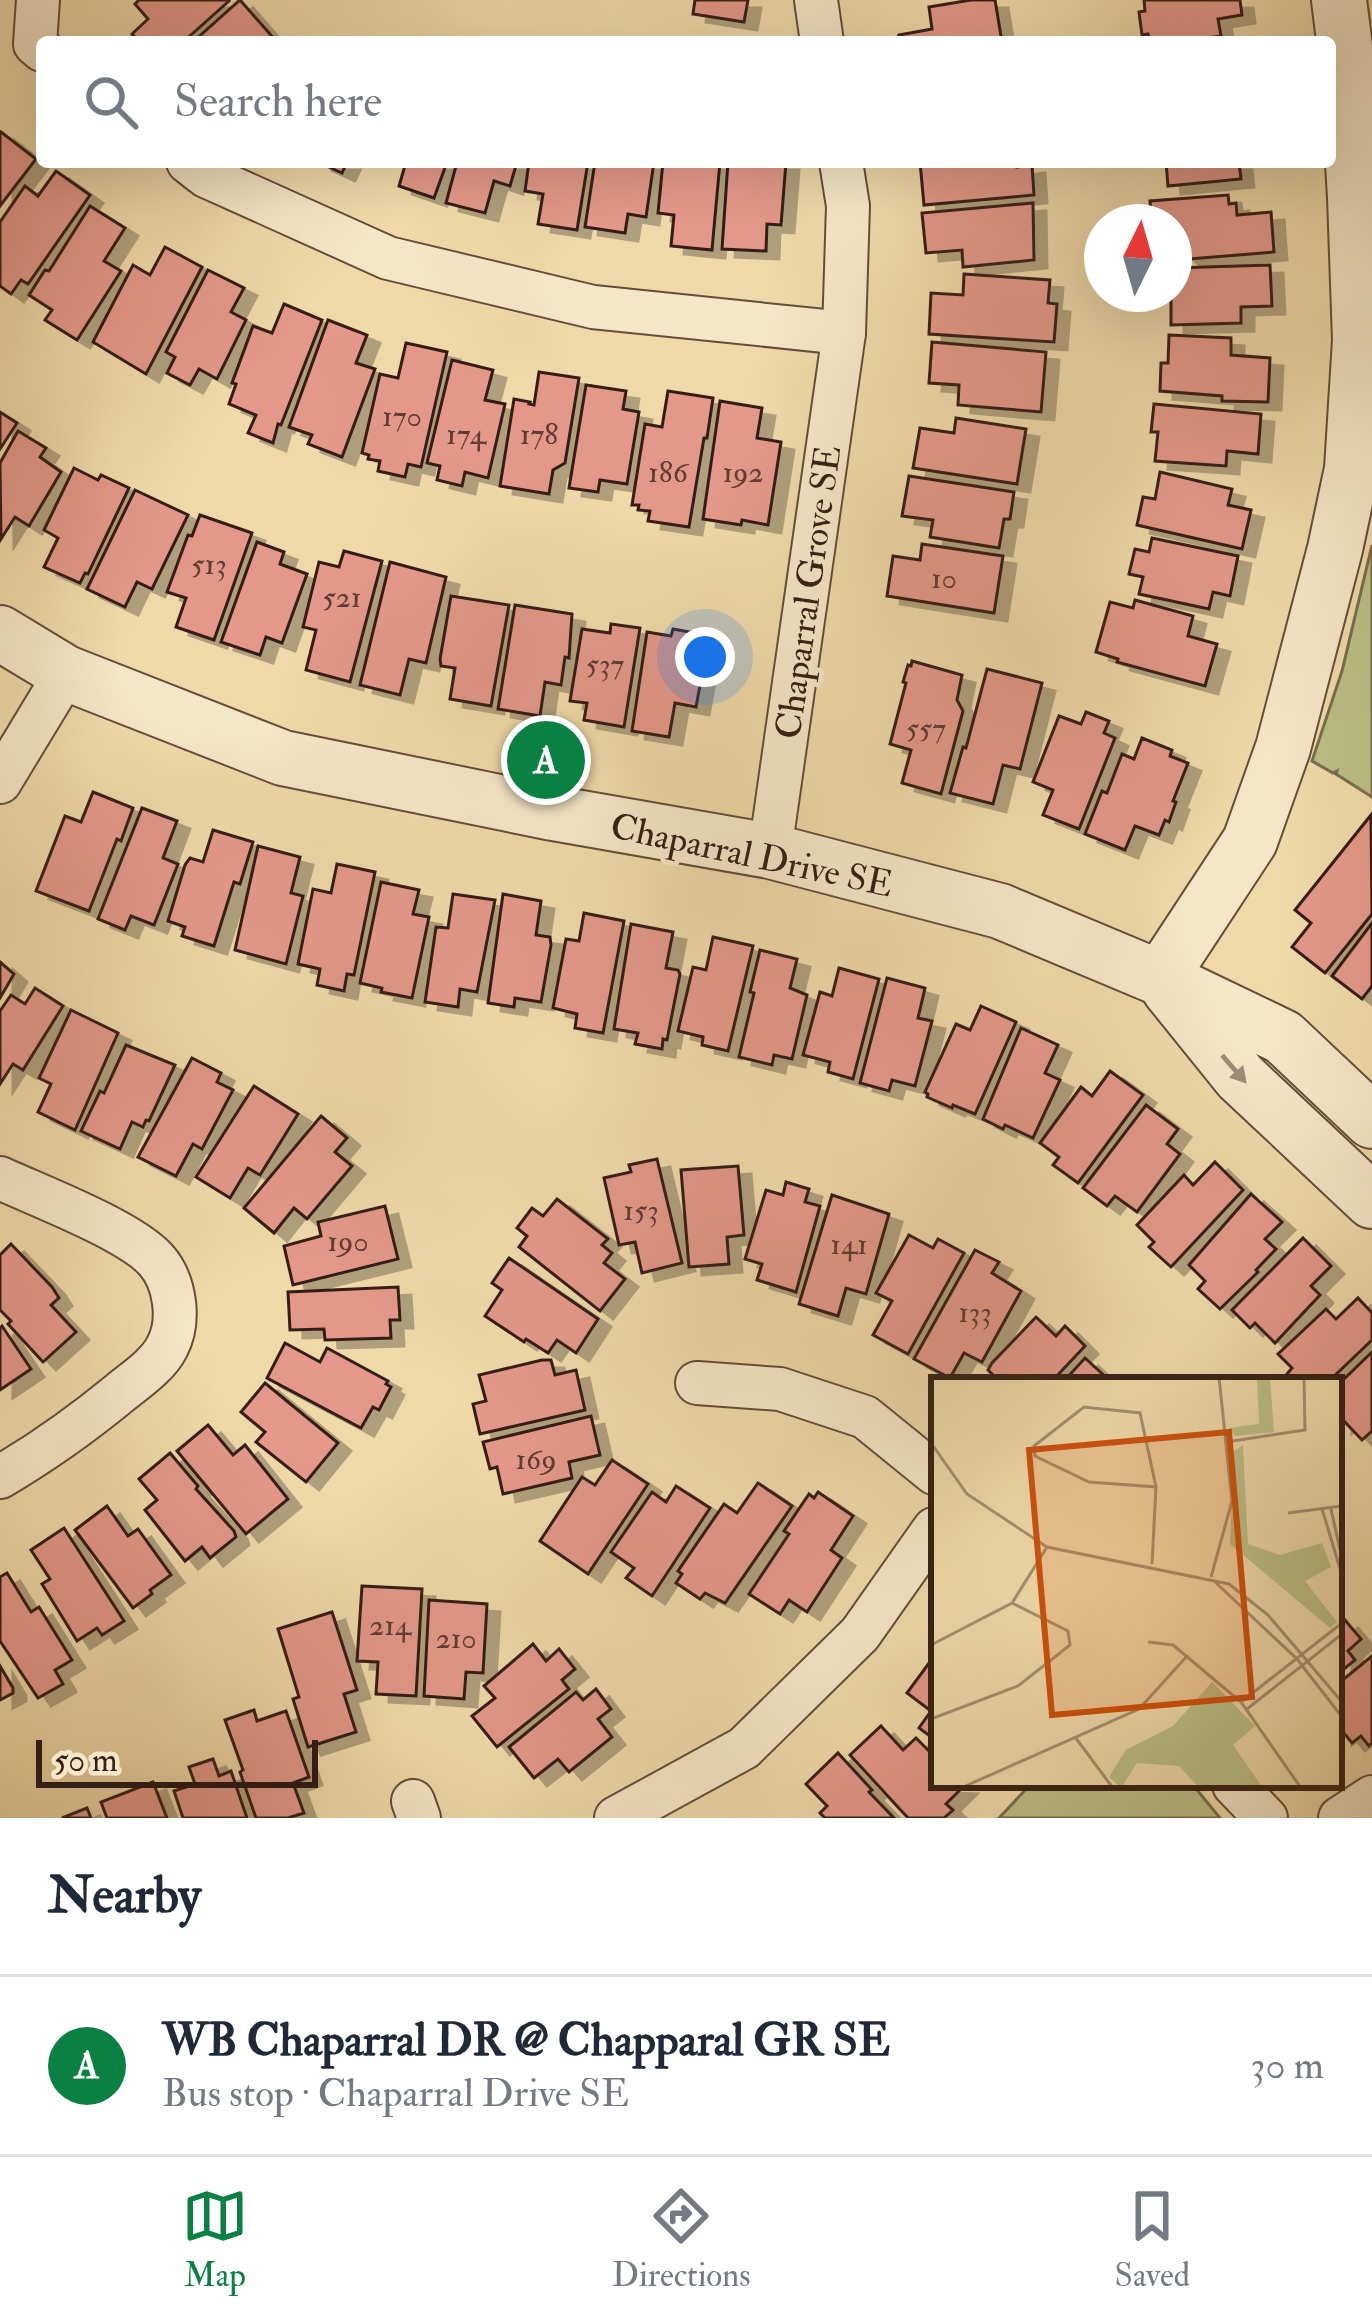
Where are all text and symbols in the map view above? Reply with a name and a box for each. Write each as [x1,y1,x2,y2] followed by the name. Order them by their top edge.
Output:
[36,36,1336,168] search box
[78,69,144,135] icon: search
[174,74,382,130] text: Search here
[1084,204,1192,312] north arrow
[382,398,422,435] house number: 170
[446,416,488,453] house number: 174
[520,416,558,453] house number: 178
[766,443,851,742] street label: Chaparral Grove SE
[648,454,690,491] house number: 186
[722,454,764,491] house number: 192
[191,546,227,583] house number: 513
[931,560,957,597] house number: 10
[323,579,361,616] house number: 521
[675,627,735,687] your location
[586,646,624,683] house number: 537
[906,710,946,747] house number: 557
[507,715,585,805] pin: A
[606,804,897,907] street label: Chaparral Drive SE
[1221,1053,1247,1083] one-way arrow
[623,1192,659,1229] house number: 153
[327,1223,369,1260] house number: 190
[830,1226,868,1263] house number: 141
[958,1294,992,1331] house number: 133
[931,1377,1342,1788] inset map
[515,1441,557,1478] house number: 169
[369,1607,413,1644] house number: 214
[435,1620,477,1657] house number: 210
[36,1734,318,1787] scale bar
[54,1740,118,1781] text: 50 m
[48,1864,201,1928] text: Nearby
[162,2013,890,2069] text: WB Chaparral DR @ Chapparal GR SE
[75,2041,99,2090] text: A
[1251,2041,1324,2090] text: 30 m
[162,2069,629,2118] text: Bus stop · Chaparral Drive SE
[182,2183,248,2296] tab: Map
[612,2183,751,2296] tab: Directions
[1115,2183,1190,2296] tab: Saved

